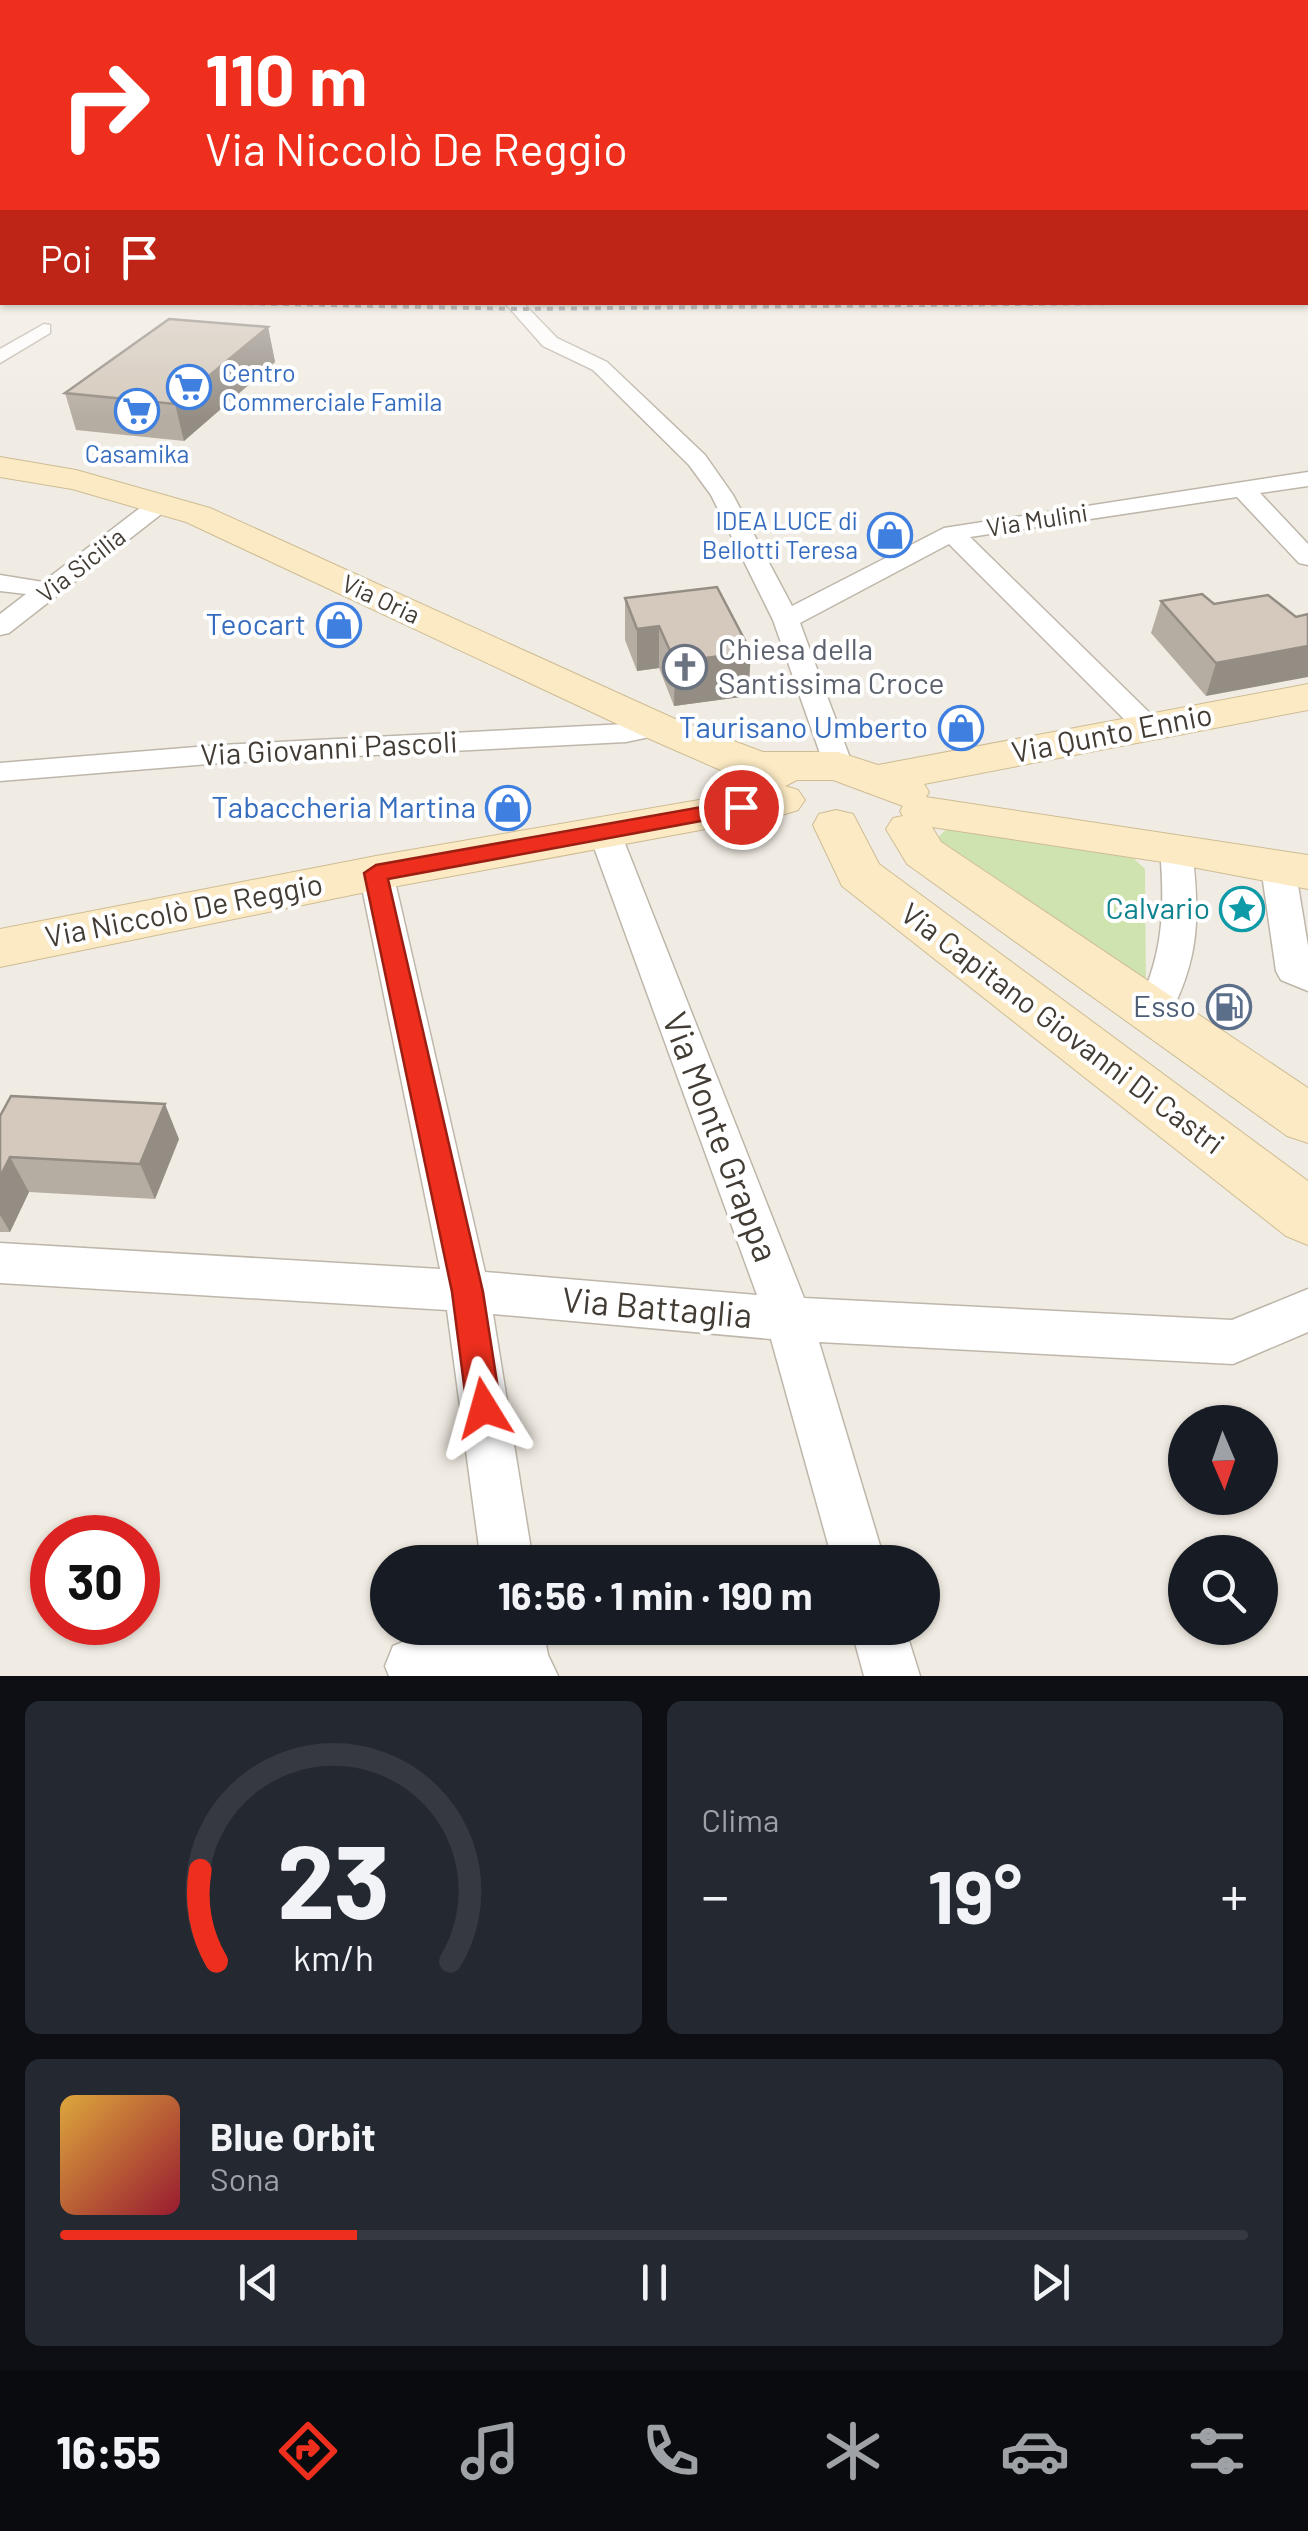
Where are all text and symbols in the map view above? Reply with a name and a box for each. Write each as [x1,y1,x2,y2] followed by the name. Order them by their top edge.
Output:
[205,36,367,120] text: 110 m
[40,40,170,170] icon: right
[205,121,628,175] text: Via Niccolò De Reggio
[112,230,167,285] icon: arrive
[40,235,92,281] text: Poi
[222,357,442,416] place label: Centro Commerciale Famila
[166,364,212,410] supermarket icon: Centro Commerciale Famila
[114,388,160,434] supermarket icon: Casamika
[85,438,189,468] place label: Casamika
[984,496,1090,542] street label: Via Mulini
[702,505,858,564] place label: IDEA LUCE di Bellotti Teresa
[867,512,913,558] shop icon: IDEA LUCE di Bellotti Teresa
[30,520,131,608] street label: Via Sicilia
[338,567,425,629] street label: Via Oria
[316,602,362,648] shop icon: Teocart
[206,605,306,641] place label: Teocart
[718,630,945,700] place label: Chiesa della Santissima Croce
[662,644,708,690] church icon: Chiesa della Santissima Croce
[1008,695,1215,769] street label: Via Qunto Ennio
[938,705,984,751] shop icon: Taurisano Umberto
[679,708,928,744] place label: Taurisano Umberto
[199,722,458,772] street label: Via Giovanni Pascoli
[699,765,784,850] pin
[714,780,769,835] icon: arrive
[485,785,531,831] shop icon: Tabaccheria Martina
[211,788,476,824] place label: Tabaccheria Martina
[42,864,325,954] street label: Via Niccolò De Reggio
[1219,886,1265,932] place icon: Calvario
[1106,889,1210,925] place label: Calvario
[895,894,1232,1161] street label: Via Capitano Giovanni Di Castri
[1206,984,1252,1030] fuel station icon: Esso
[1133,987,1196,1023] place label: Esso
[655,1006,789,1267] street label: Via Monte Grappa
[560,1277,754,1335] street label: Via Battaglia
[432,1356,536,1460] position arrow
[1168,1405,1278,1515] north arrow
[1168,1405,1278,1645] map controls
[30,1515,160,1645] speed limit sign: 30
[1168,1535,1278,1645] button: search
[498,1572,812,1618] text: 16:56 · 1 min · 190 m
[702,1800,779,1838] text: Clima
[277,1815,390,1940] text: 23
[927,1849,1022,1939] text: 19°
[702,1861,729,1927] text: −
[1220,1861,1248,1927] text: +
[293,1935,374,1978] text: km/h
[210,2113,376,2159] text: Blue Orbit
[210,2159,280,2197] text: Sona
[231,2255,286,2310] icon: previous
[627,2255,682,2310] icon: pause
[1023,2255,1078,2310] icon: next
[273,2416,343,2486] icon: directions
[455,2416,525,2486] icon: music
[636,2416,706,2486] icon: phone
[818,2416,888,2486] icon: climate
[1000,2416,1070,2486] icon: car
[1182,2416,1252,2486] icon: filters
[56,2424,161,2478] text: 16:55

